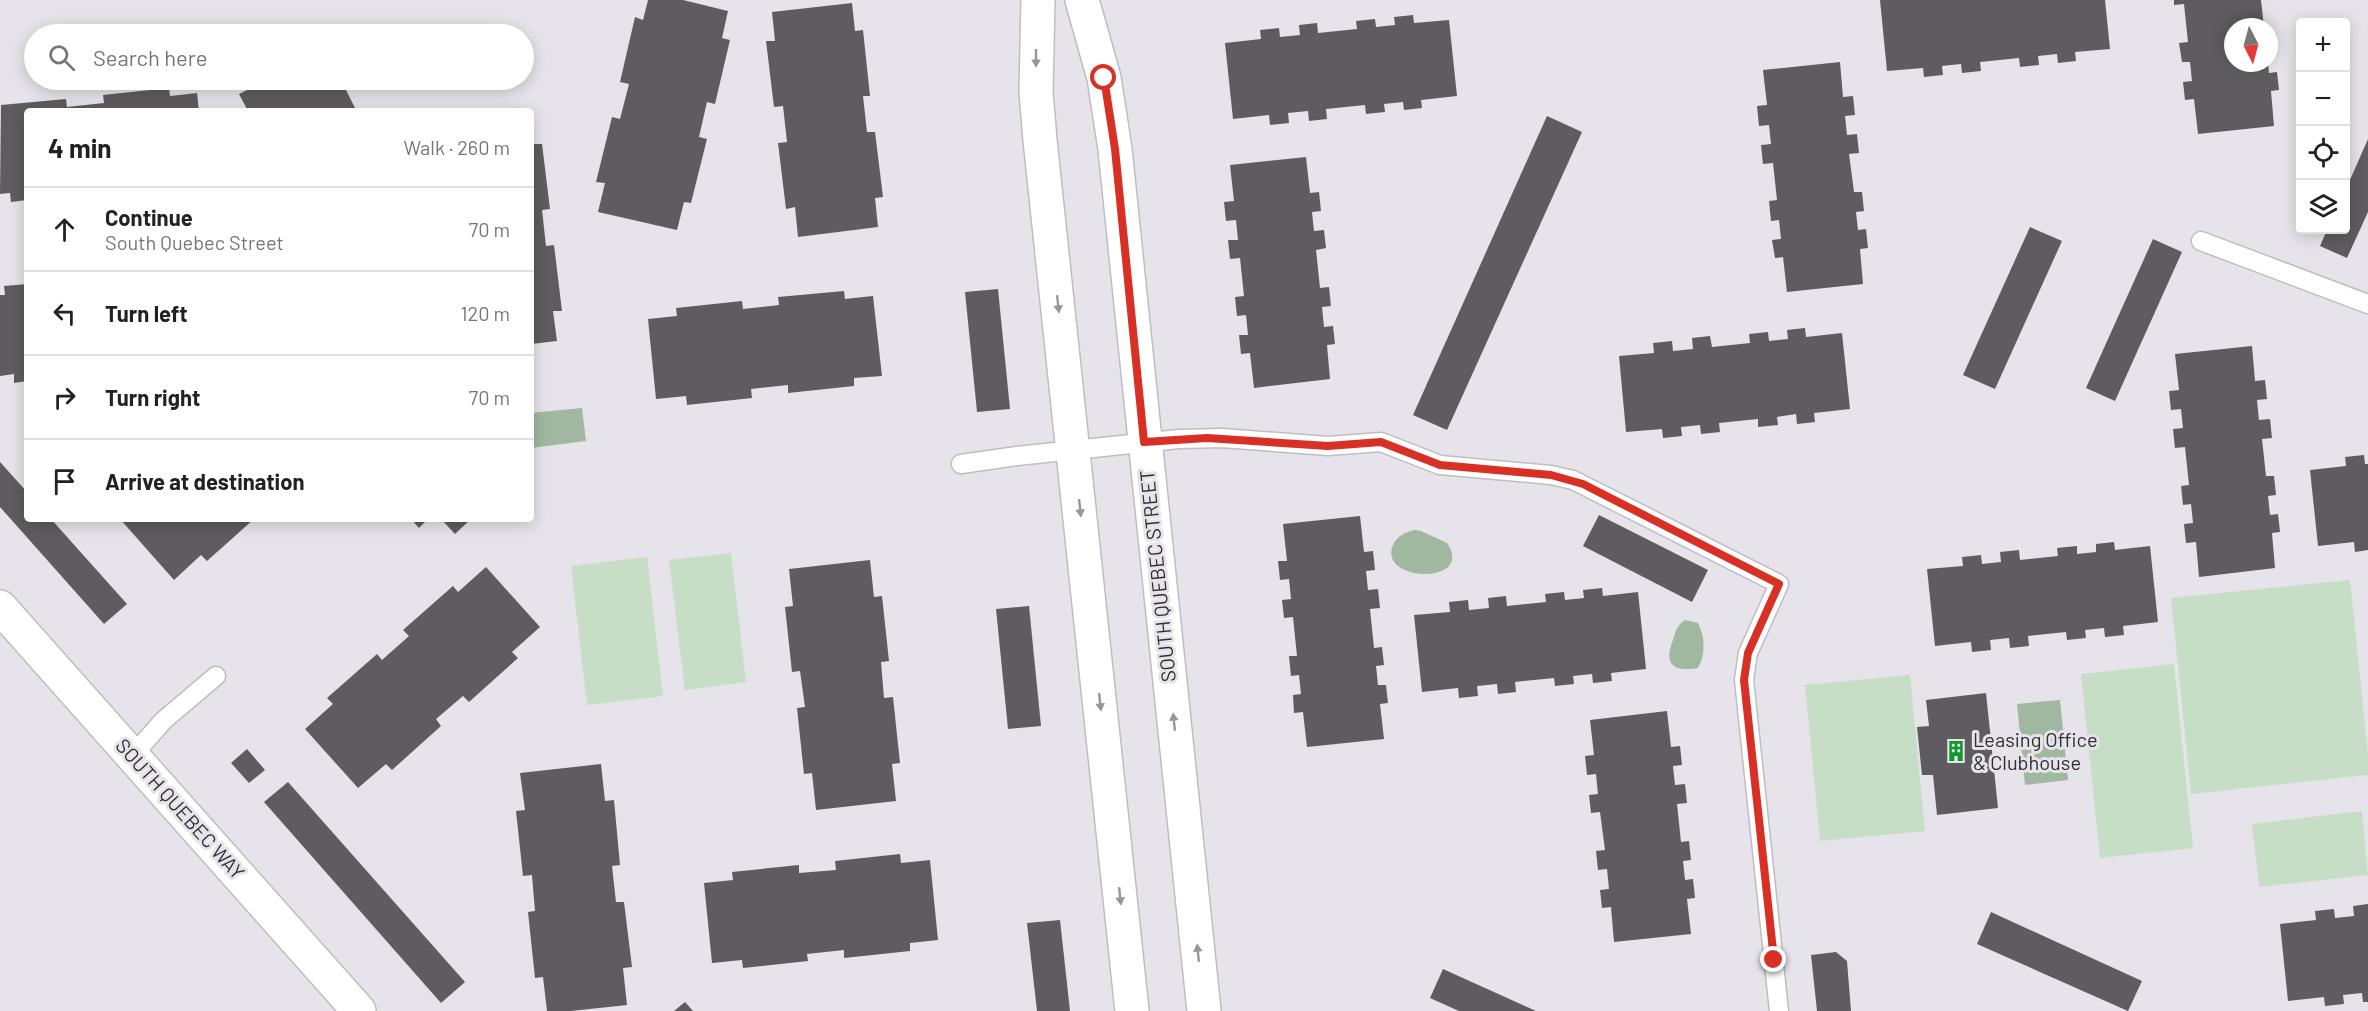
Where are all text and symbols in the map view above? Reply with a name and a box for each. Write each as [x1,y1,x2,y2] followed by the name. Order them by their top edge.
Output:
[2224,18,2278,72] north arrow
[2296,18,2350,234] map controls
[2296,18,2350,72] button: +
[24,24,534,90] search box
[45,41,78,74] icon: search
[93,44,207,70] text: Search here
[1031,49,1041,68] one-way arrow
[1090,64,1116,90] route start
[2296,72,2350,126] button: −
[2296,126,2350,180] button: locate
[48,132,112,163] text: 4 min
[403,135,510,159] text: Walk · 260 m
[2296,180,2350,234] button: layers
[105,204,193,230] text: Continue
[48,213,81,246] icon: ahead
[469,217,510,241] text: 70 m
[105,230,284,254] text: South Quebec Street
[1053,294,1062,313] one-way arrow
[48,297,81,330] icon: left
[105,300,188,326] text: Turn left
[460,301,510,325] text: 120 m
[48,381,81,414] icon: right
[105,384,200,410] text: Turn right
[469,385,510,409] text: 70 m
[48,465,81,498] icon: arrive
[105,468,304,494] text: Arrive at destination
[1134,469,1180,683] street label: SOUTH QUEBEC STREET
[1075,498,1085,517] one-way arrow
[1095,692,1105,711] one-way arrow
[1169,712,1179,731] one-way arrow
[1973,727,2098,774] place label: Leasing Office & Clubhouse
[111,733,250,883] street label: SOUTH QUEBEC WAY
[1944,739,1968,763] building icon: Leasing Office & Clubhouse
[1115,886,1125,905] one-way arrow
[1193,943,1203,962] one-way arrow
[1760,946,1786,972] route end

